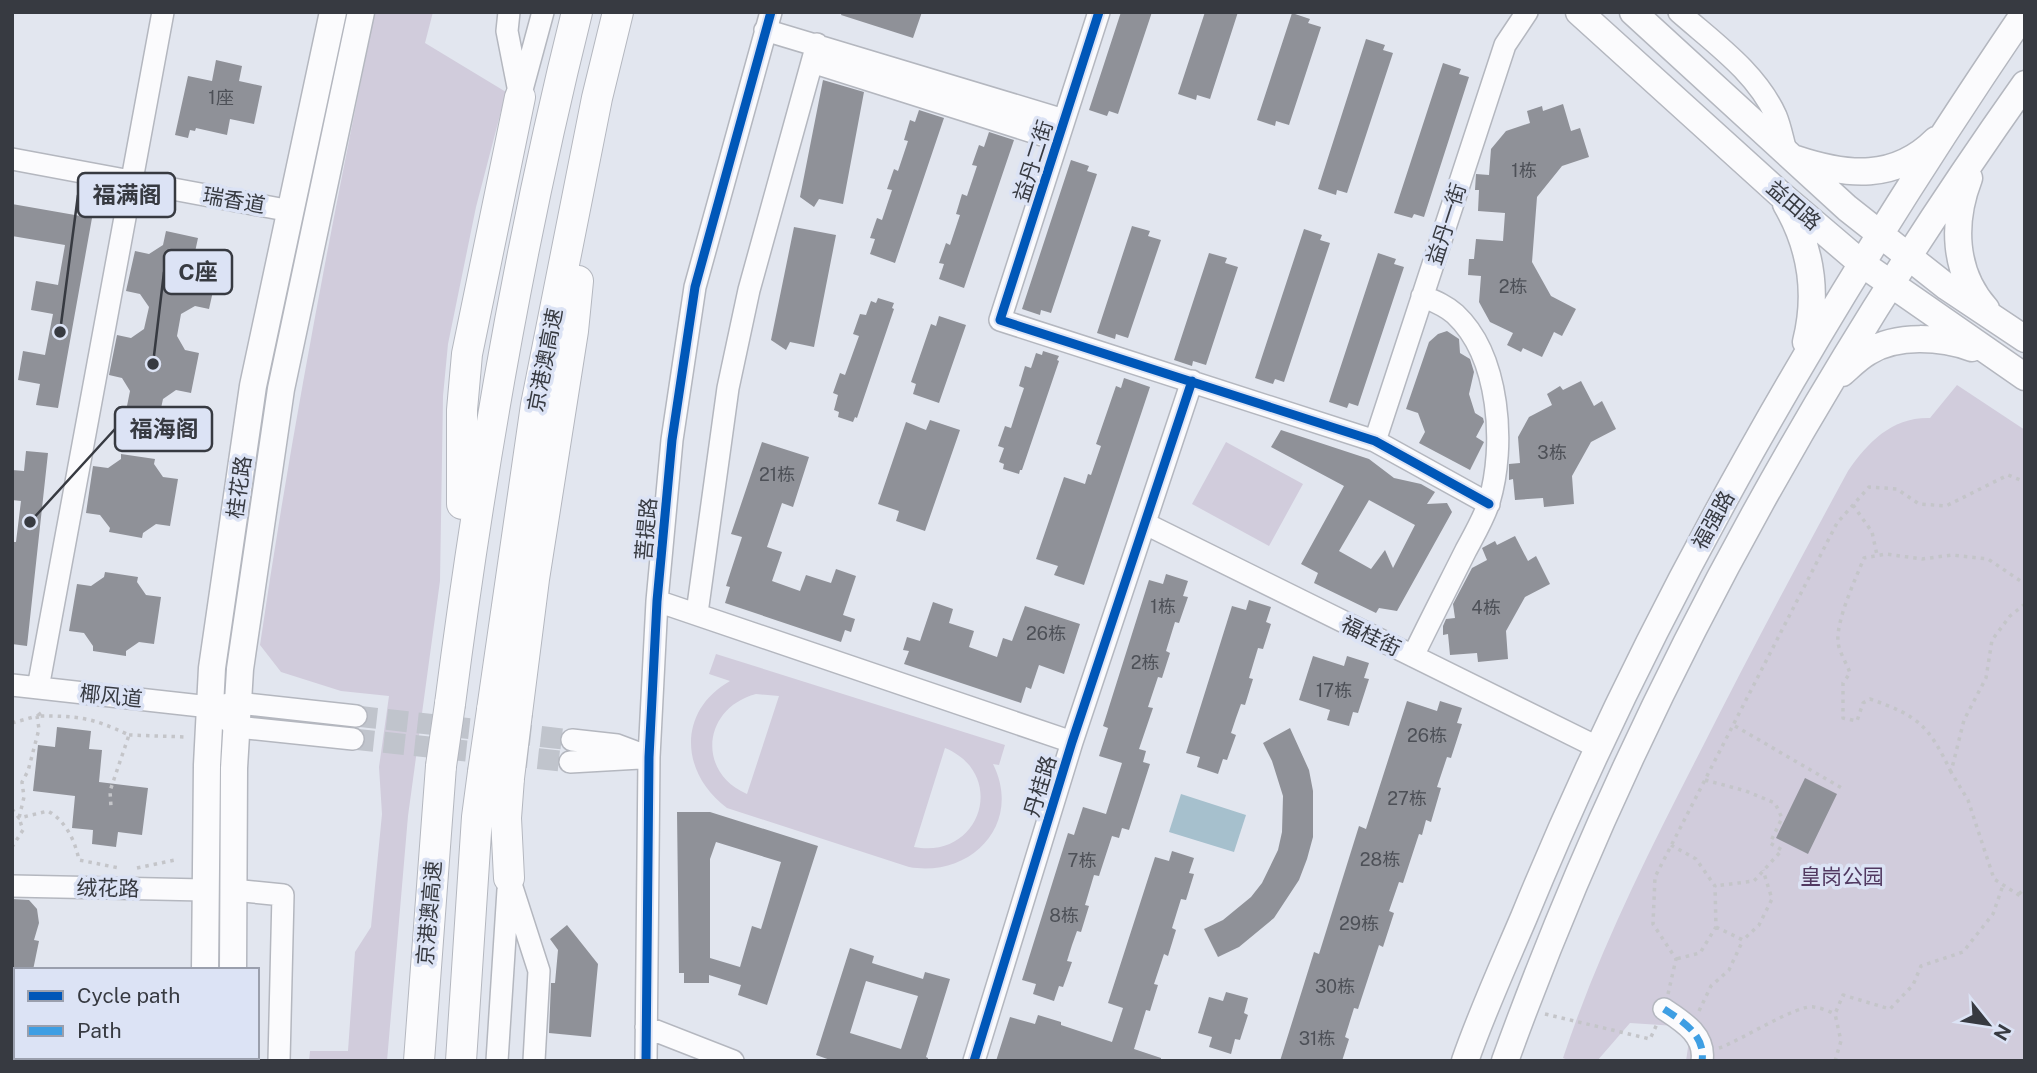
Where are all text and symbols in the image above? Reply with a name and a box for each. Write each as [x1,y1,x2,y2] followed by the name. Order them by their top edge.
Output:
[208,87,234,108] house number: 1座
[1008,117,1058,205] street label: 益丹二街
[1511,160,1537,181] house number: 1栋
[78,173,175,217] callout: 福满阁
[1762,175,1826,235] street label: 益田路
[1421,180,1471,268] street label: 益丹一街
[93,181,162,208] text: 福满阁
[201,182,267,218] street label: 瑞香道
[164,250,232,294] callout: C座
[178,258,218,285] text: C座
[1499,276,1527,297] house number: 2栋
[523,306,567,414] street label: 京港澳高速
[115,407,212,451] callout: 福海阁
[130,415,199,442] text: 福海阁
[1537,442,1567,463] house number: 3栋
[222,454,256,520] street label: 桂花路
[759,464,795,485] house number: 21栋
[1687,486,1739,554] street label: 福强路
[631,497,661,561] street label: 菩提路
[1150,596,1176,617] house number: 1栋
[1471,597,1501,618] house number: 4栋
[1337,611,1405,661] street label: 福桂街
[1026,623,1066,644] house number: 26栋
[1131,652,1159,673] house number: 2栋
[78,680,144,712] street label: 椰风道
[1316,680,1352,701] house number: 17栋
[1407,725,1447,746] house number: 26栋
[1019,752,1061,820] street label: 丹桂路
[1387,788,1427,809] house number: 27栋
[1360,849,1400,870] house number: 28栋
[1068,850,1096,871] house number: 7栋
[412,860,446,966] street label: 京港澳高速
[1800,864,1884,889] park label: 皇岗公园
[76,875,140,901] street label: 绒花路
[1049,905,1079,926] house number: 8栋
[1339,913,1379,934] house number: 29栋
[14,968,259,1059] legend
[1315,976,1355,997] house number: 30栋
[77,983,180,1008] text: Cycle path
[1953,989,2023,1059] north arrow
[77,1018,122,1043] text: Path
[1989,1021,2016,1044] text: N
[1299,1028,1335,1049] house number: 31栋

